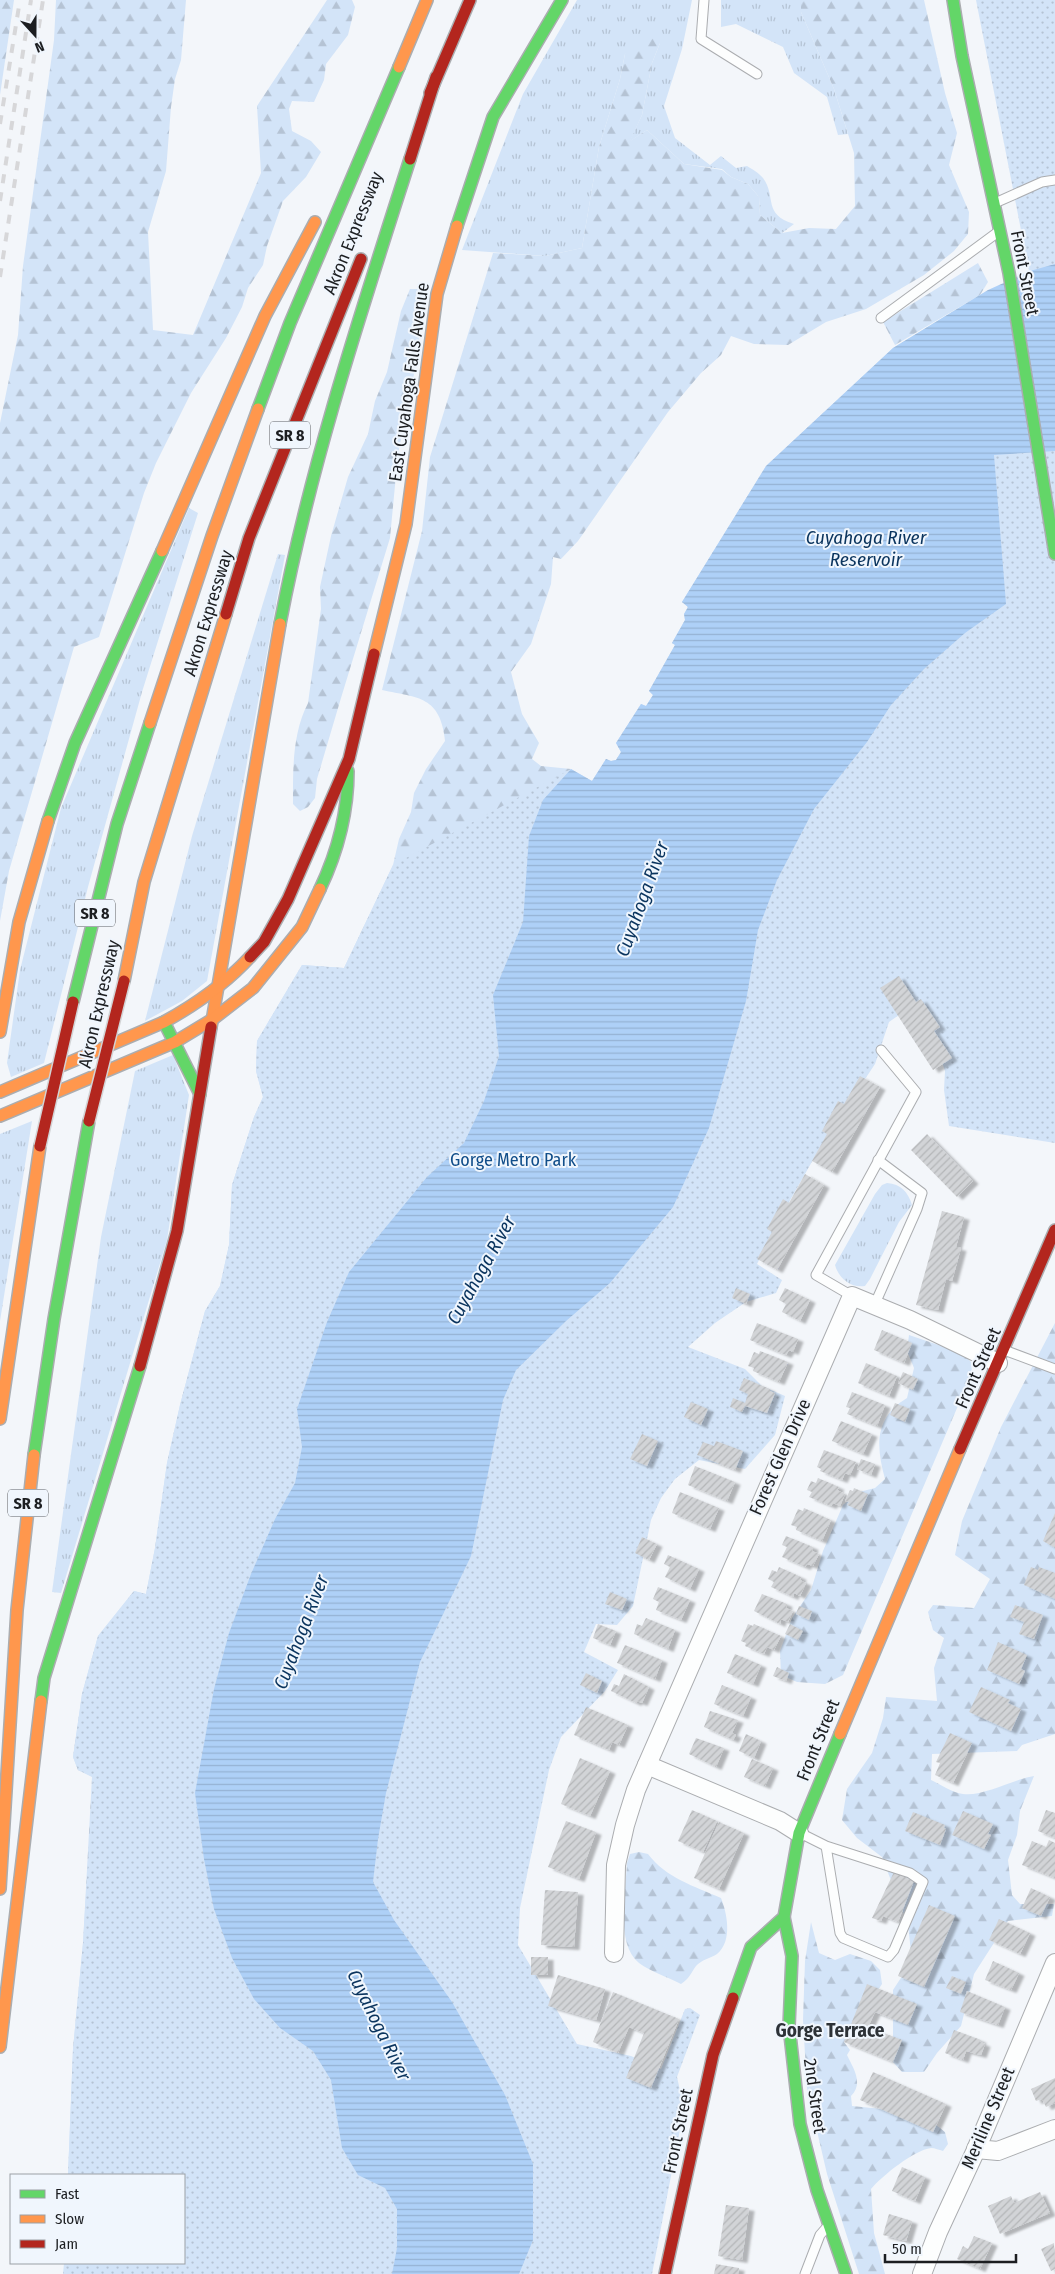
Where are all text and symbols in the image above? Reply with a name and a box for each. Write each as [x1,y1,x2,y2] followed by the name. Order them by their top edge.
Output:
[10,10,60,60] north arrow
[33,37,46,56] text: N
[318,168,388,298] street label: Akron Expressway
[1006,229,1044,318] street label: Front Street
[384,281,434,483] street label: East Cuyahoga Falls Avenue
[270,422,310,448] road number: SR 8
[806,526,928,571] water label: Cuyahoga River Reservoir
[178,547,238,679] street label: Akron Expressway
[611,837,674,960] water label: Cuyahoga River
[75,900,115,926] road number: SR 8
[74,938,124,1070] street label: Akron Expressway
[450,1149,577,1171] park label: Gorge Metro Park
[442,1211,521,1328] water label: Cuyahoga River
[950,1324,1006,1412] street label: Front Street
[745,1395,815,1519] street label: Forest Glen Drive
[8,1490,48,1516] road number: SR 8
[269,1570,334,1692] water label: Cuyahoga River
[792,1696,844,1784] street label: Front Street
[342,1966,416,2085] water label: Cuyahoga River
[776,2019,885,2042] district label: Gorge Terrace
[799,2057,831,2135] street label: 2nd Street
[957,2064,1019,2172] street label: Meriline Street
[658,2086,698,2176] street label: Front Street
[10,2174,185,2264] legend
[55,2185,79,2203] text: Fast
[55,2210,84,2228] text: Slow
[885,2232,1016,2264] scale bar
[55,2235,78,2253] text: Jam
[892,2240,922,2258] text: 50 m

